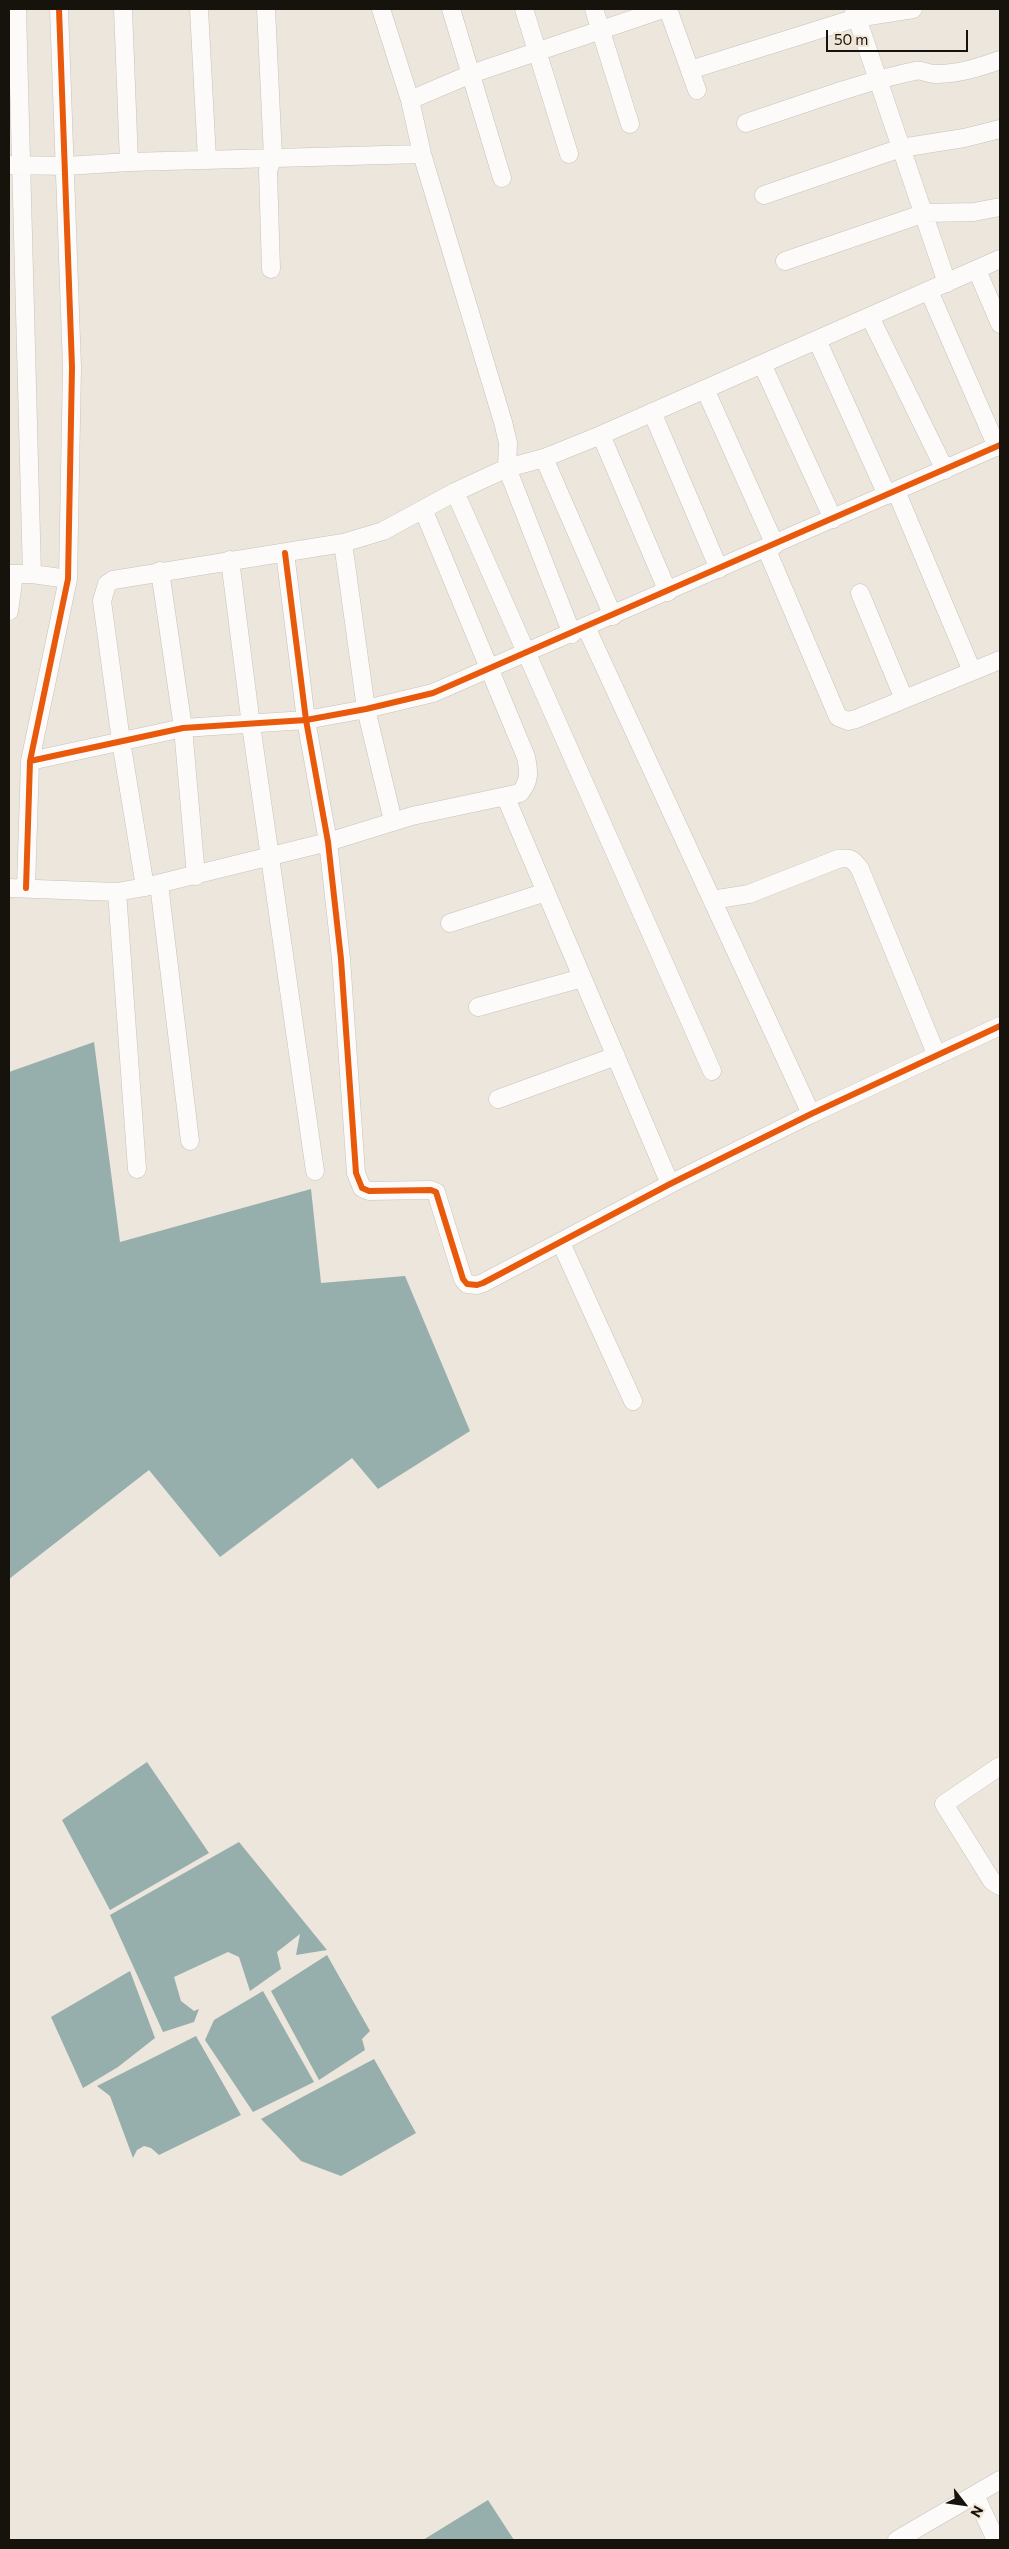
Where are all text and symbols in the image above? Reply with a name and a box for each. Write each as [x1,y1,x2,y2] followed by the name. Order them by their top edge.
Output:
[829,20,972,52] scale bar
[834,30,868,48] text: 50 m
[939,2479,989,2529] north arrow
[967,2503,987,2521] text: N

